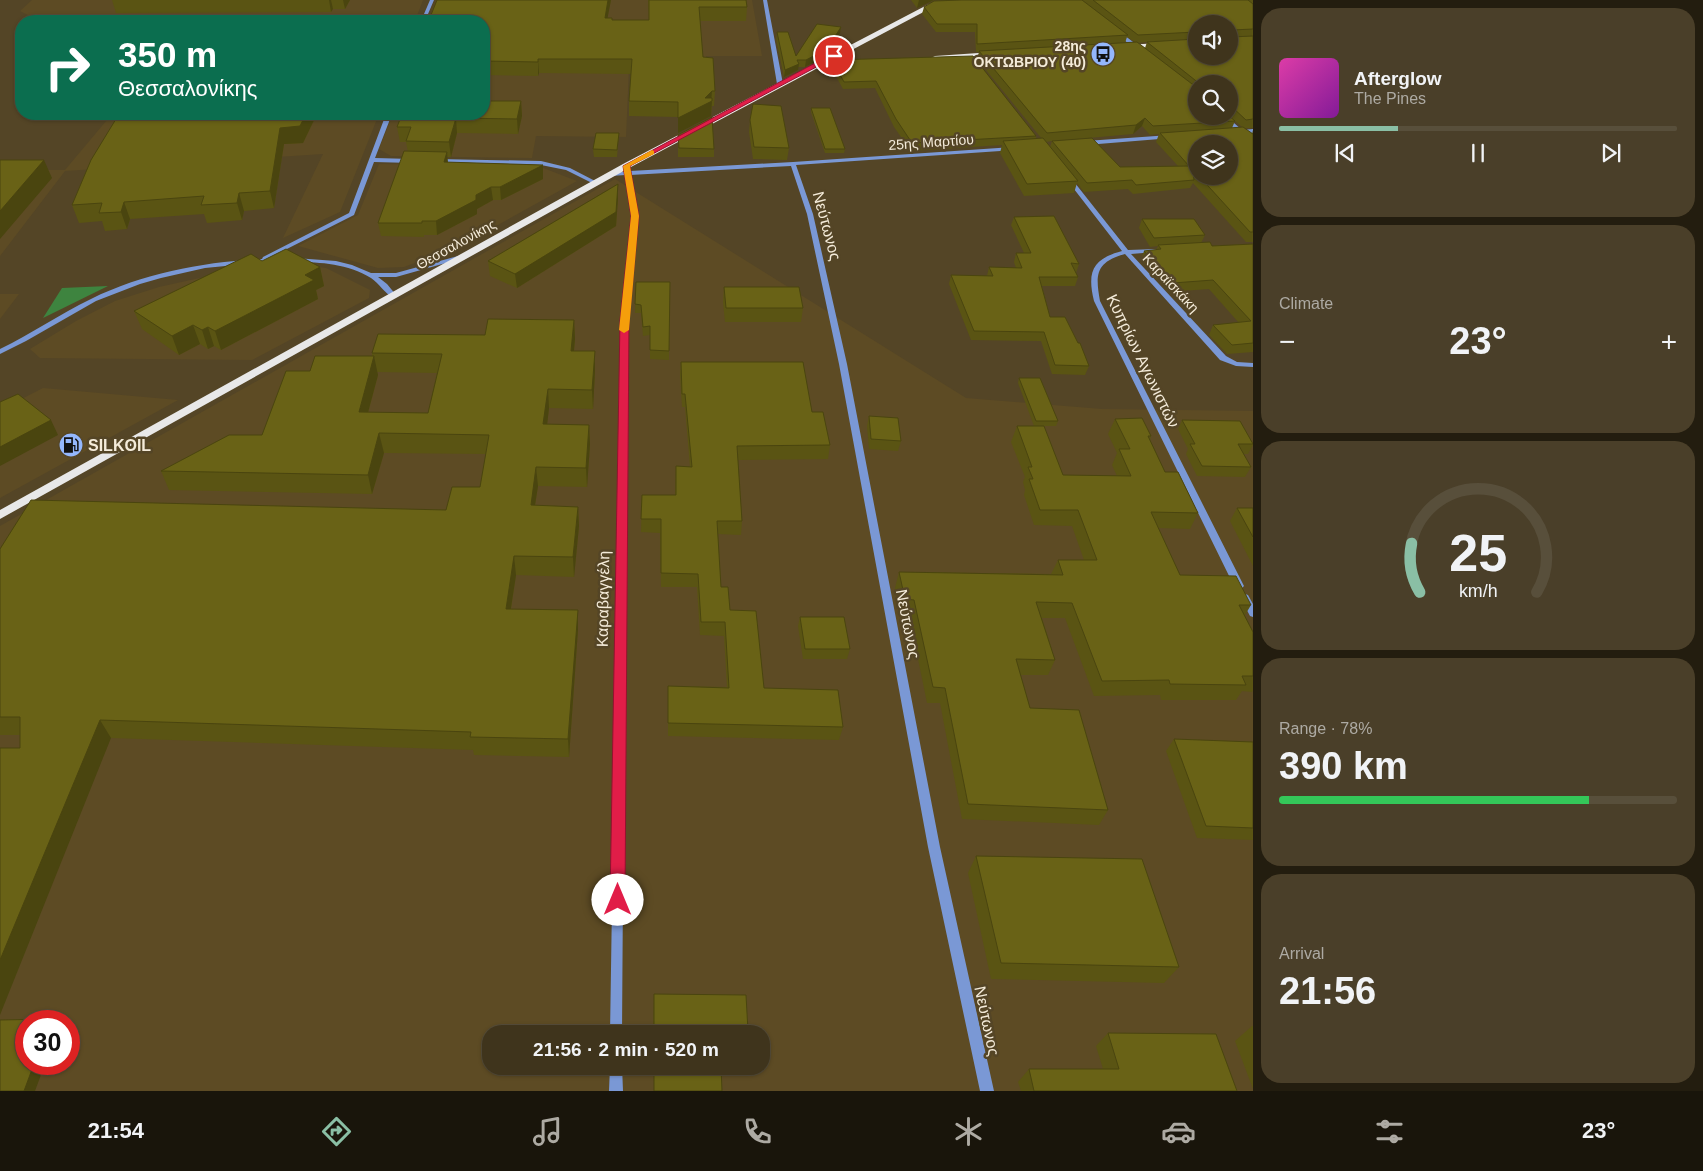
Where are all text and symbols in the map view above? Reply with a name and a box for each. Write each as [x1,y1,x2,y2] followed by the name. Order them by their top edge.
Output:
[1188,15,1238,185] map controls
[1188,15,1238,65] button: sound
[35,35,100,100] icon: right
[118,35,217,74] text: 350 m
[813,35,855,77] pin
[974,38,1086,70] place label: 28ης ΟΚΤΩΒΡΙΟΥ (40)
[1090,41,1116,67] bus stop icon: 28ης ΟΚΤΩΒΡΙΟΥ (40)
[820,42,848,70] icon: arrive
[1354,68,1442,89] text: Afterglow
[1188,75,1238,125] button: search
[118,76,257,101] text: Θεσσαλονίκης
[1354,90,1426,107] text: The Pines
[888,131,974,153] street label: 25ης Μαρτίου
[1188,135,1238,185] button: layers
[1331,139,1359,167] icon: previous
[1464,139,1492,167] icon: pause
[1597,139,1625,167] icon: next
[810,190,844,263] street label: Νεύτωνος
[413,215,499,273] street label: Θεσσαλονίκης
[1140,250,1202,316] street label: Καραϊσκάκη
[1103,292,1183,430] street label: Κυπρίων Αγωνιστών
[1279,295,1333,312] text: Climate
[1449,320,1507,362] text: 23°
[1279,326,1295,357] text: −
[1661,326,1677,357] text: +
[58,432,84,458] fuel station icon: SILKOIL
[88,437,151,454] place label: SILKOIL
[1449,524,1507,582] text: 25
[594,551,612,647] street label: Καραβαγγέλη
[1459,581,1497,601] text: km/h
[893,588,923,661] street label: Νεύτωνος
[1279,720,1372,737] text: Range · 78%
[1279,745,1408,787] text: 390 km
[591,873,643,925] position arrow
[1279,945,1324,962] text: Arrival
[1279,970,1376,1012] text: 21:56
[971,985,1003,1058] street label: Νεύτωνος
[15,1010,80,1075] speed limit sign: 30
[533,1039,719,1060] text: 21:56 · 2 min · 520 m
[319,1114,354,1149] icon: directions
[530,1114,565,1149] icon: music
[740,1114,775,1149] icon: phone
[951,1114,986,1149] icon: climate
[1161,1114,1196,1149] icon: car
[1372,1114,1407,1149] icon: filters
[88,1118,144,1143] text: 21:54
[1582,1118,1615,1143] text: 23°

